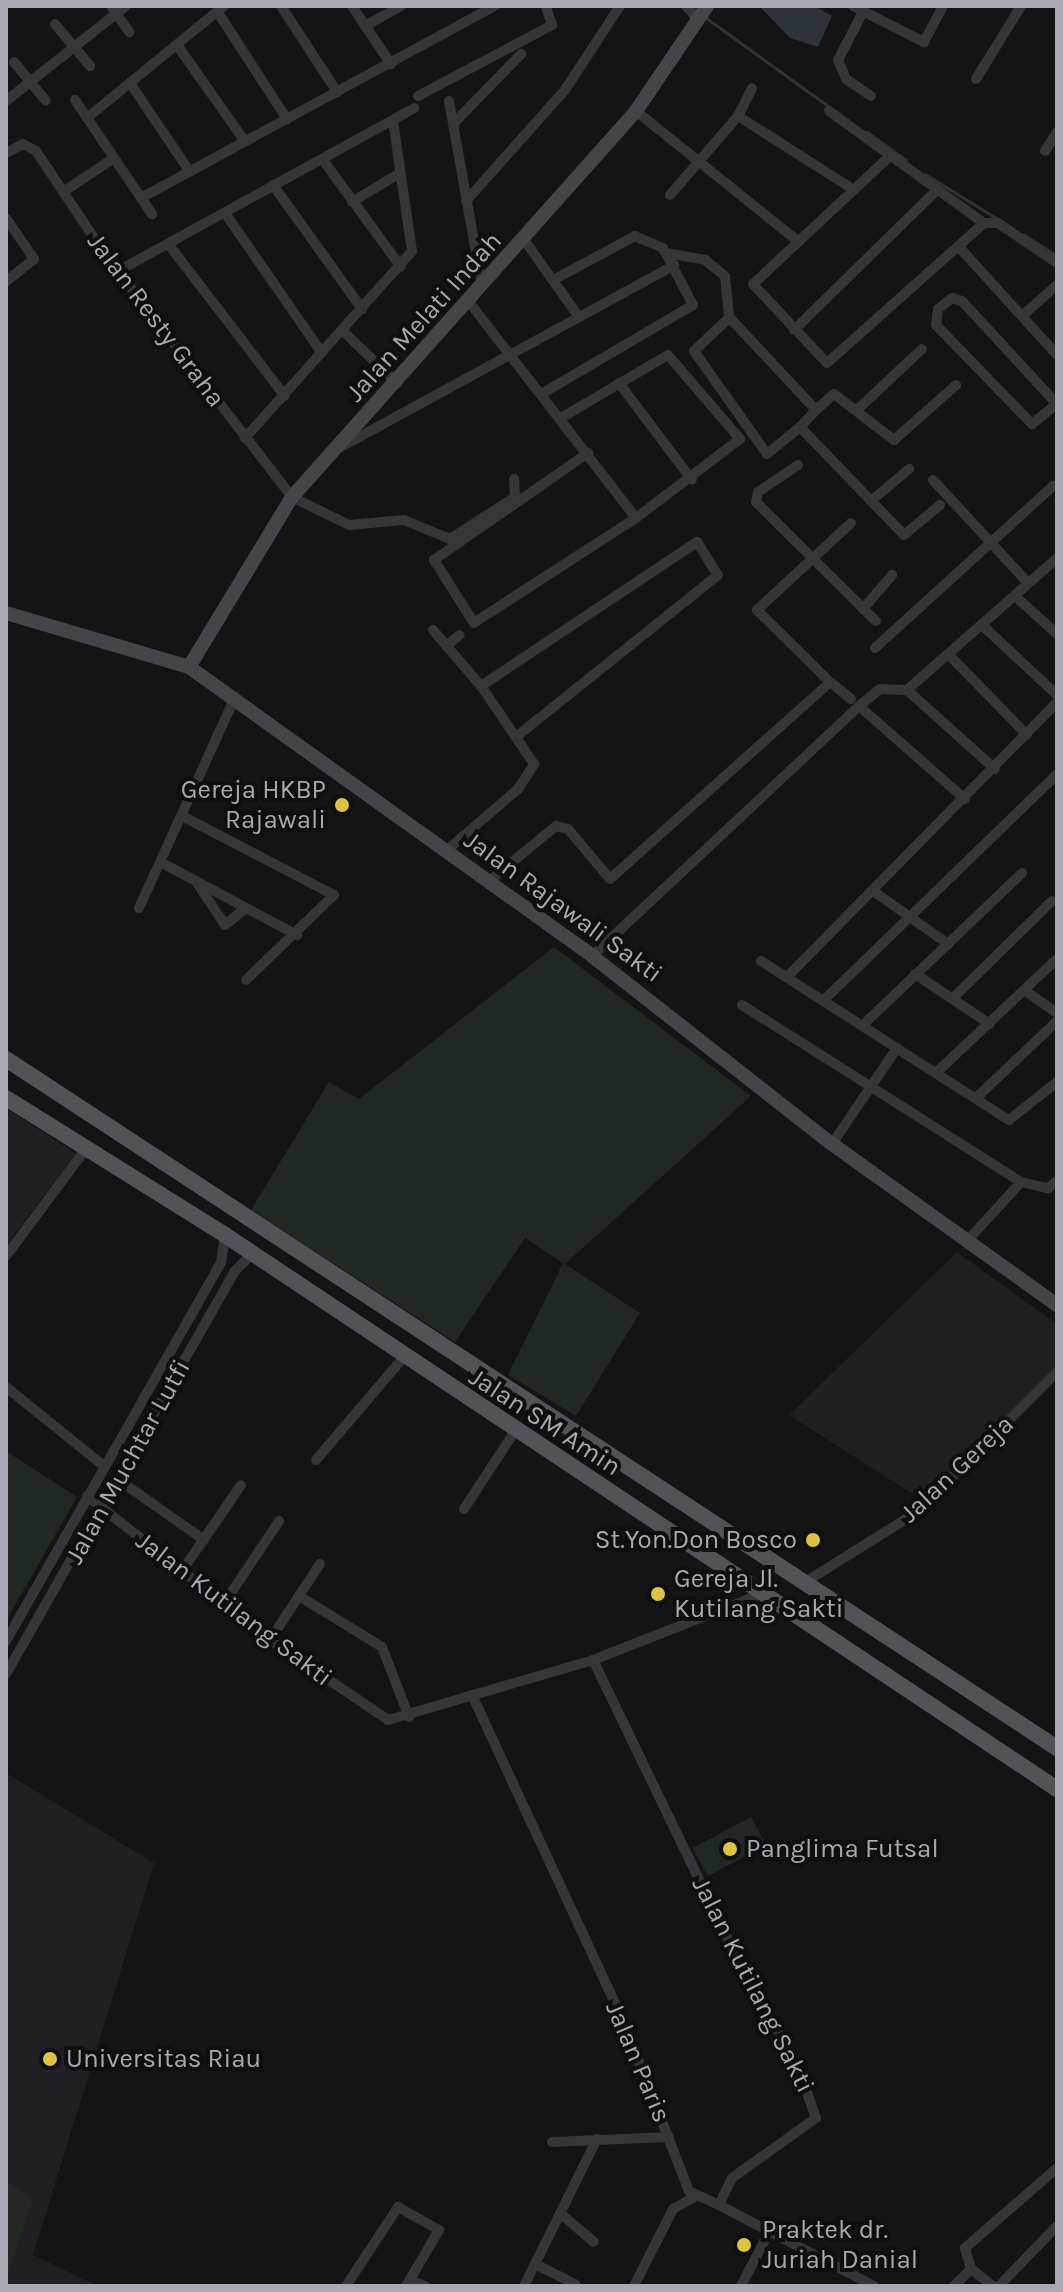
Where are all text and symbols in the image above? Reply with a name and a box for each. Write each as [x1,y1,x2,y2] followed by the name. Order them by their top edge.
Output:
[340,226,508,408] street label: Jalan Melati Indah
[80,227,232,413] street label: Jalan Resty Graha
[181,774,326,836] place label: Gereja HKBP Rajawali
[333,796,351,814] marker: Gereja HKBP Rajawali
[458,825,668,989] street label: Jalan Rajawali Sakti
[59,1354,197,1570] street label: Jalan Muchtar Lutfi
[463,1361,627,1483] street label: Jalan SM Amin
[894,1409,1020,1529] street label: Jalan Gereja
[595,1524,797,1556] place label: St.Yon.Don Bosco
[130,1525,338,1693] street label: Jalan Kutilang Sakti
[804,1531,822,1549] marker: St.Yon.Don Bosco
[674,1563,843,1624] place label: Gereja Jl. Kutilang Sakti
[649,1585,667,1603] marker: Gereja Jl. Kutilang Sakti
[746,1833,939,1865] place label: Panglima Futsal
[721,1840,739,1858] marker: Panglima Futsal
[685,1872,821,2098] street label: Jalan Kutilang Sakti
[599,1997,677,2127] street label: Jalan Paris
[66,2043,261,2075] place label: Universitas Riau
[41,2050,59,2068] marker: Universitas Riau
[762,2214,918,2276] place label: Praktek dr. Juriah Danial
[733,2234,755,2256] marker: Praktek dr. Juriah Danial

